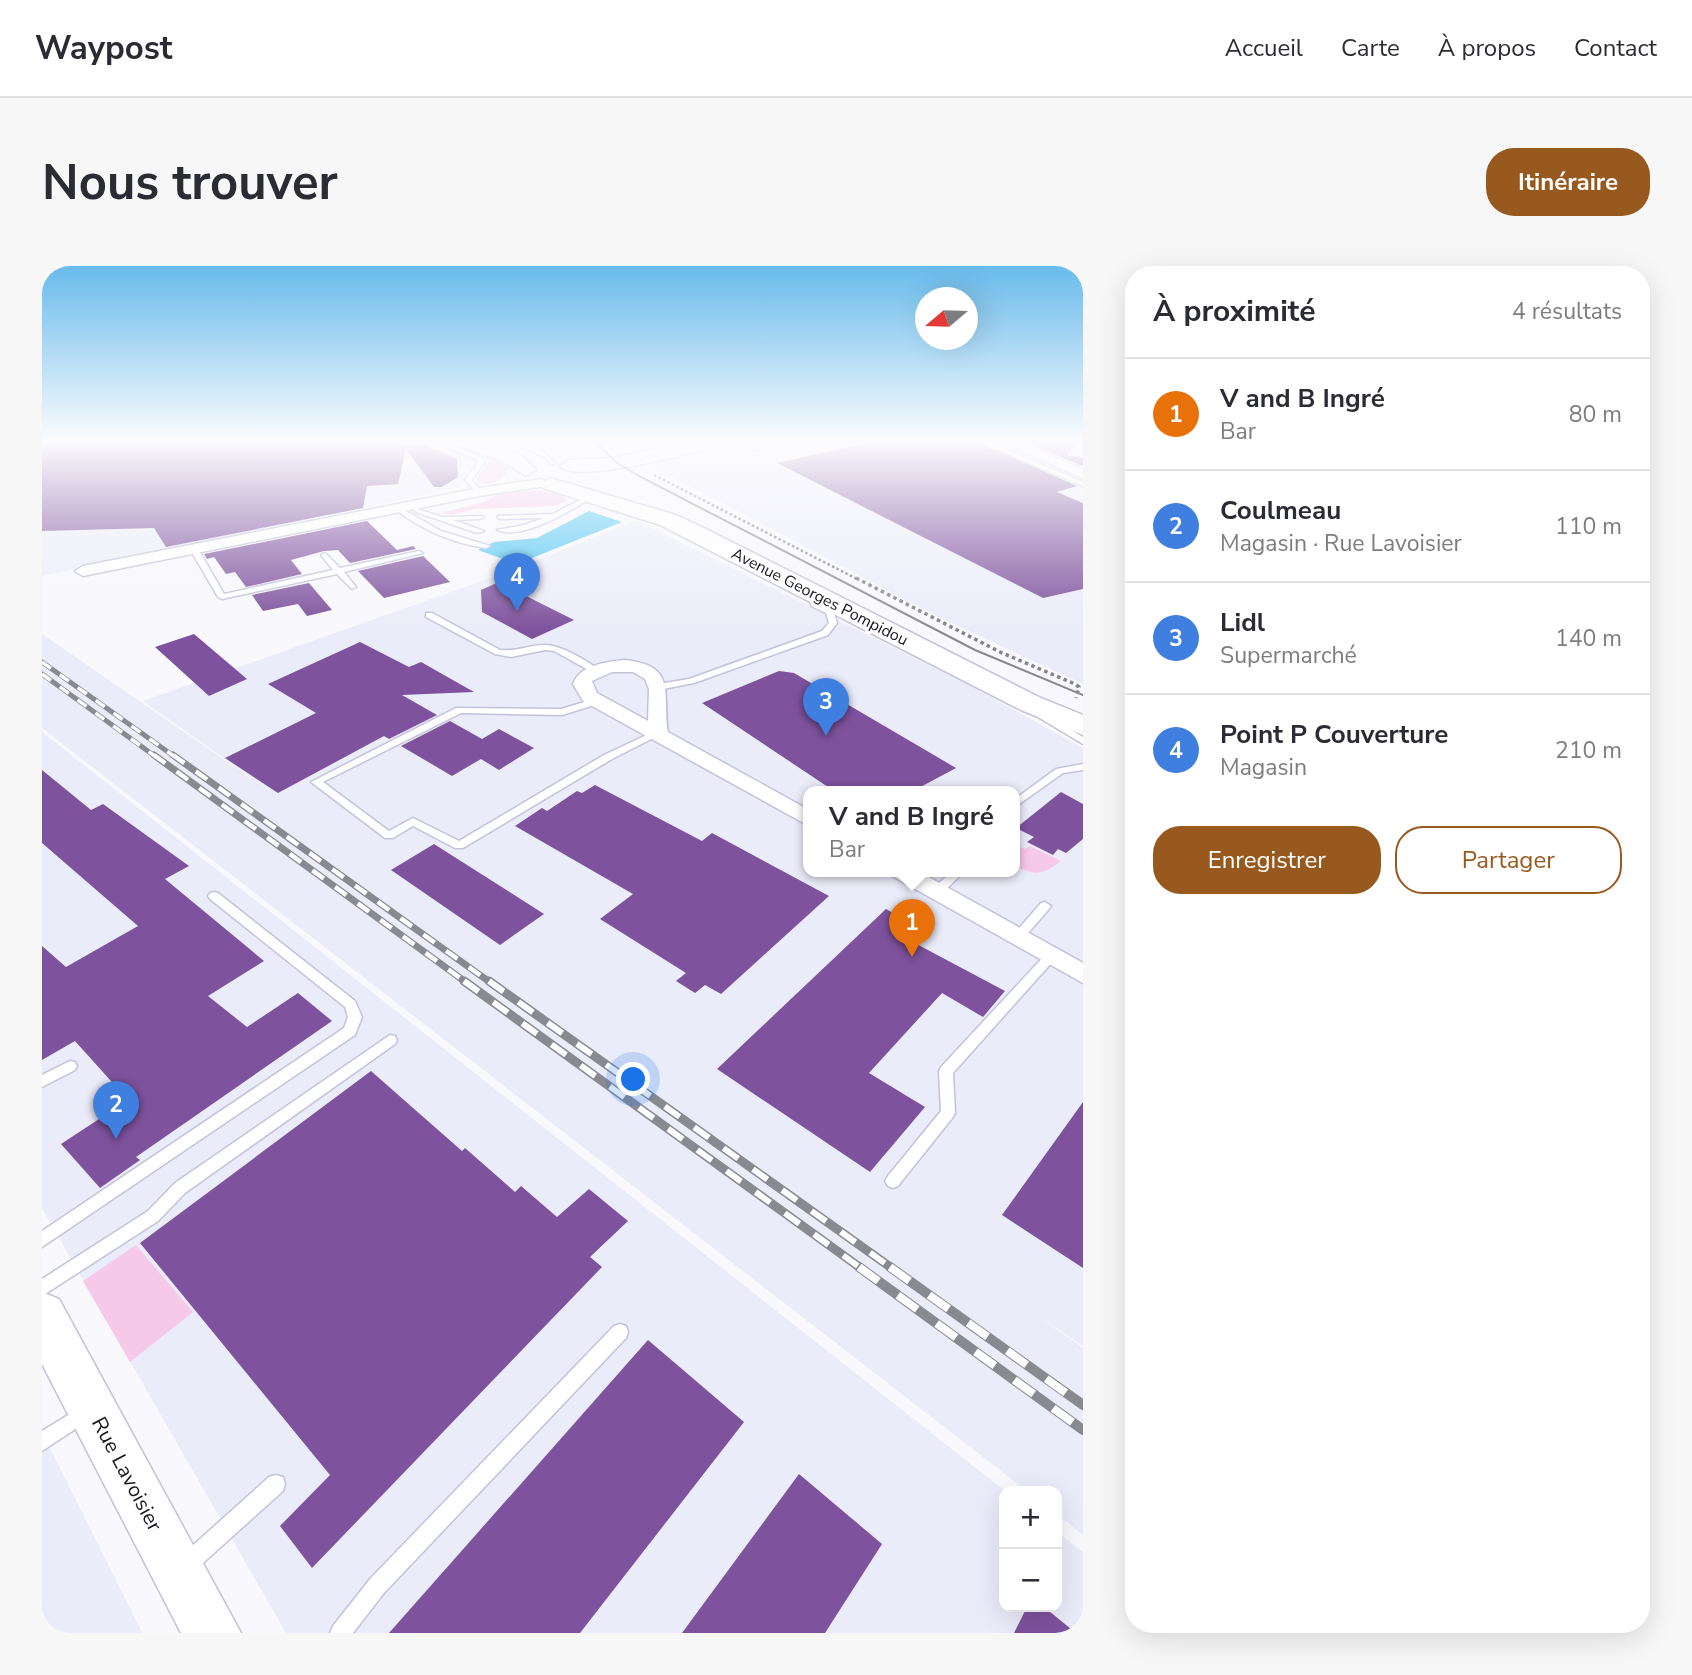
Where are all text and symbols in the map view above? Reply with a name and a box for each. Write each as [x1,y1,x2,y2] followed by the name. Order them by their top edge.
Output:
[35,26,172,71] text: Waypost
[1225,32,1303,64] text: Accueil
[1341,32,1400,64] text: Carte
[1438,32,1536,64] text: À propos
[1574,32,1657,64] text: Contact
[1486,148,1650,216] button: Itinéraire
[42,149,338,216] text: Nous trouver
[915,287,978,350] north arrow
[1153,291,1315,332] text: À proximité
[1512,296,1622,327] text: 4 résultats
[1220,381,1385,416] text: V and B Ingré
[1169,399,1183,430] text: 1
[1569,399,1622,430] text: 80 m
[1220,416,1256,447] text: Bar
[1220,493,1341,528] text: Coulmeau
[1169,511,1183,542] text: 2
[1555,511,1622,542] text: 110 m
[1220,528,1462,559] text: Magasin · Rue Lavoisier
[727,543,912,651] street label: Avenue Georges Pompidou
[494,553,540,611] pin: 4
[1220,605,1265,640] text: Lidl
[1169,623,1183,654] text: 3
[1555,623,1622,654] text: 140 m
[1220,640,1357,671] text: Supermarché
[803,678,849,736] pin: 3
[1220,717,1448,752] text: Point P Couverture
[1169,735,1183,766] text: 4
[1555,735,1622,766] text: 210 m
[1220,752,1307,783] text: Magasin
[803,786,1020,877] popup
[829,799,994,834] text: V and B Ingré
[1153,826,1381,894] button: Enregistrer
[1395,826,1622,894] button: Partager
[829,834,865,865] text: Bar
[889,899,935,957] pin: 1
[616,1062,650,1096] your location
[93,1081,139,1139] pin: 2
[85,1412,169,1536] street label: Rue Lavoisier
[999,1486,1062,1612] map controls
[999,1486,1062,1549] button: +
[999,1549,1062,1612] button: −

